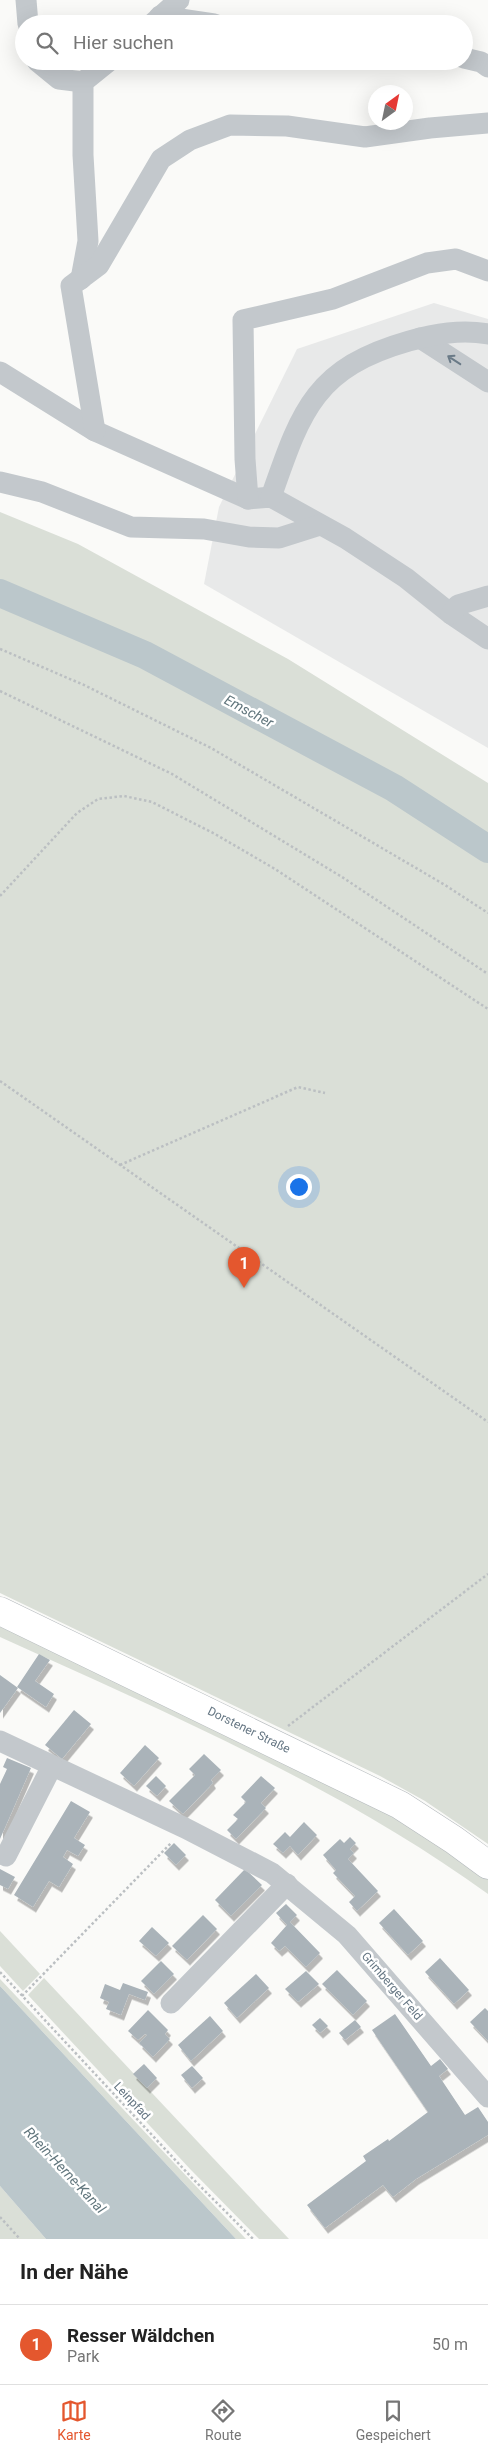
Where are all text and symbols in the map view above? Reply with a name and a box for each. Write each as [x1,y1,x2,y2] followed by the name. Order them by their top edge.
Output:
[15,15,473,70] search box
[33,29,61,57] icon: search
[73,31,174,54] text: Hier suchen
[368,85,413,130] north arrow
[448,355,462,365] one-way arrow
[222,691,277,731] water label: Emscher
[286,1174,312,1200] your location
[228,1247,260,1288] pin: 1
[205,1704,293,1756] street label: Dorstener Straße
[359,1949,425,2023] street label: Grimberger Feld
[111,2079,153,2123] street label: Leinpfad
[21,2124,109,2217] water label: Rhein-Herne-Kanal
[20,2260,128,2284] text: In der Nähe
[67,2324,215,2347] text: Resser Wäldchen
[31,2335,41,2354] text: 1
[432,2335,468,2354] text: 50 m
[67,2347,99,2366] text: Park
[57,2397,91,2443] tab: Karte
[205,2397,241,2443] tab: Route
[356,2397,431,2443] tab: Gespeichert

